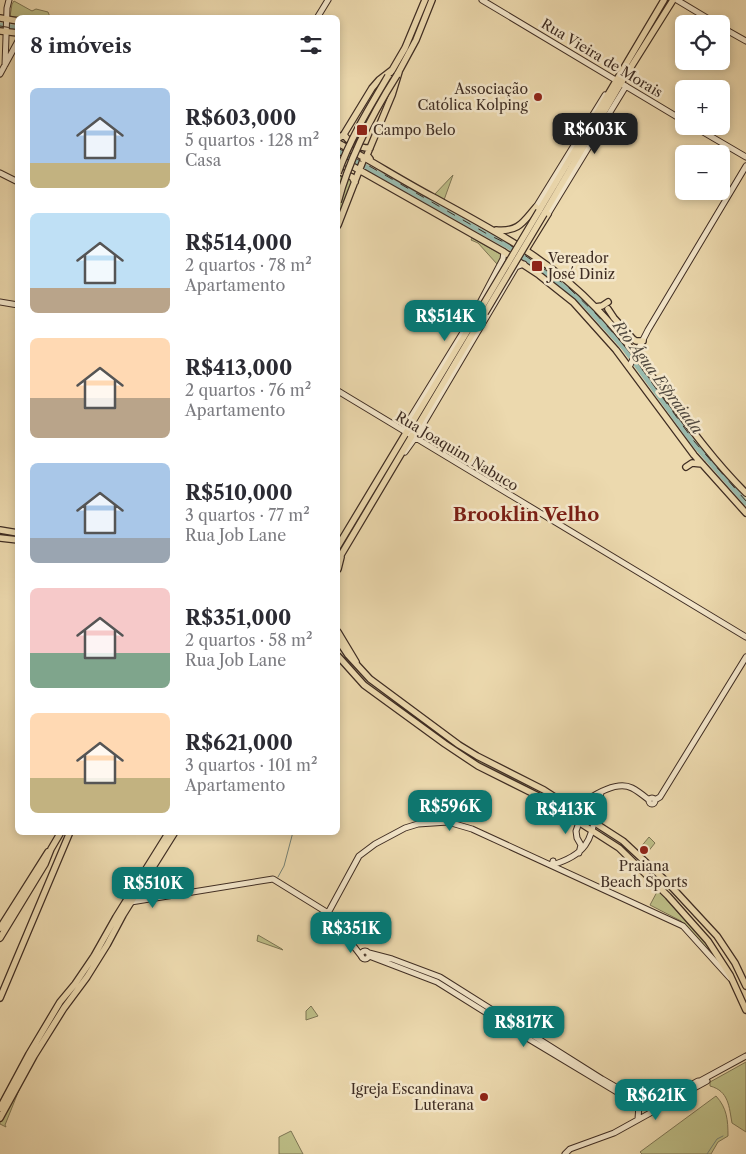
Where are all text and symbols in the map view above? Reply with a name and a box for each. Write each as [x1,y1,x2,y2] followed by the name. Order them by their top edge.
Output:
[538,15,666,101] street label: Rua Vieira de Morais
[675,15,730,200] map controls
[675,15,730,70] button: locate
[297,31,325,59] icon: filters
[30,33,132,58] text: 8 imóveis
[417,80,529,114] place label: Associação Católica Kolping
[675,80,730,135] button: +
[532,91,544,103] marker: Associação Católica Kolping
[185,105,296,130] text: R$603,000
[70,108,130,168] icon: home
[554,112,636,155] pin: R$603K
[564,119,626,139] text: R$603K
[373,121,456,139] place label: Campo Belo
[355,123,369,137] marker: Campo Belo
[185,130,319,150] text: 5 quartos · 128 m²
[675,145,730,200] button: −
[185,150,221,170] text: Casa
[185,230,292,255] text: R$514,000
[70,233,130,293] icon: home
[546,249,615,283] place label: Vereador José Diniz
[185,255,312,275] text: 2 quartos · 78 m²
[530,259,544,273] marker: Vereador José Diniz
[185,275,285,295] text: Apartamento
[404,300,486,342] pin: R$514K
[415,306,475,326] text: R$514K
[609,316,707,438] water label: Rio Água Espraiada
[185,355,292,380] text: R$413,000
[70,358,130,418] icon: home
[185,380,311,400] text: 2 quartos · 76 m²
[185,400,285,420] text: Apartamento
[392,407,522,495] street label: Rua Joaquim Nabuco
[185,480,293,505] text: R$510,000
[70,483,130,543] icon: home
[453,503,599,526] district label: Brooklin Velho
[185,505,310,525] text: 3 quartos · 77 m²
[185,525,286,545] text: Rua Job Lane
[185,605,291,630] text: R$351,000
[70,608,130,668] icon: home
[185,630,313,650] text: 2 quartos · 58 m²
[185,650,286,670] text: Rua Job Lane
[185,730,293,755] text: R$621,000
[70,733,130,793] icon: home
[185,755,318,775] text: 3 quartos · 101 m²
[185,775,285,795] text: Apartamento
[409,790,491,832] pin: R$596K
[525,792,607,835] pin: R$413K
[419,796,481,816] text: R$596K
[536,799,596,819] text: R$413K
[638,844,650,856] marker: Praiana Beach Sports
[600,857,688,891] place label: Praiana Beach Sports
[112,866,194,909] pin: R$510K
[123,873,183,893] text: R$510K
[310,912,392,954] pin: R$351K
[321,918,381,938] text: R$351K
[483,1006,565,1048] pin: R$817K
[494,1012,554,1032] text: R$817K
[615,1078,697,1121] pin: R$621K
[351,1080,475,1114] place label: Igreja Escandinava Luterana
[626,1085,686,1105] text: R$621K
[478,1091,490,1103] marker: Igreja Escandinava Luterana

